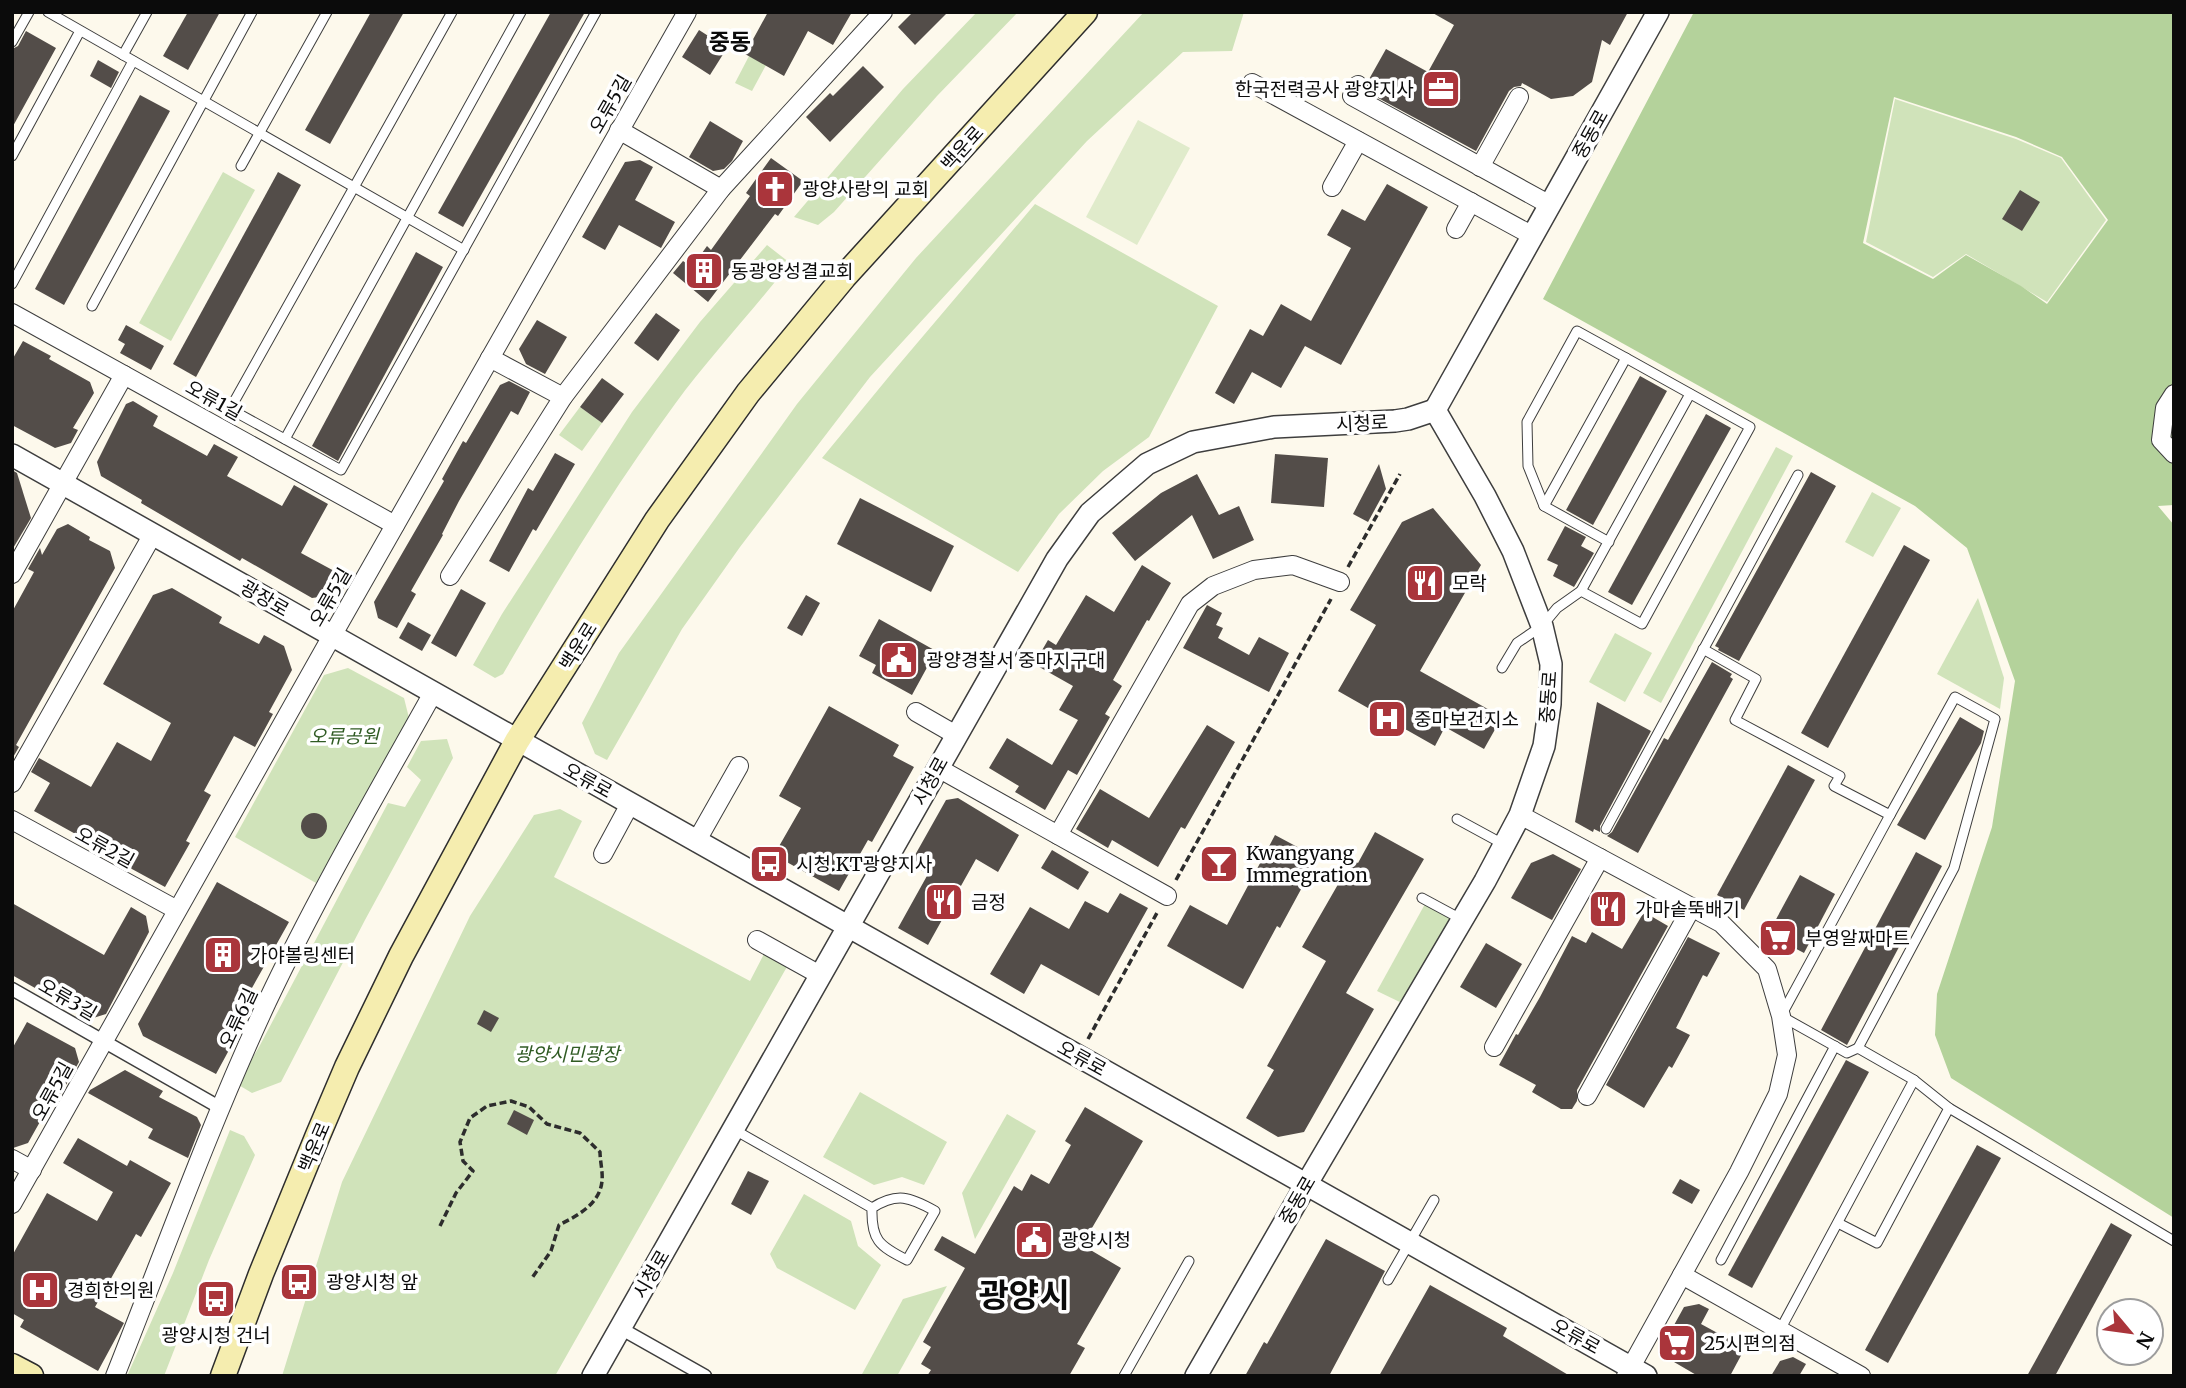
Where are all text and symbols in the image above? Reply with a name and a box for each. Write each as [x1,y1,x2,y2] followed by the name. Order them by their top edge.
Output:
[709,27,751,56] district label: 중동
[1420,68,1462,110] office icon: 한국전력공사 광양지사
[584,70,636,138] street label: 오류5길
[1235,77,1414,101] place label: 한국전력공사 광양지사
[1567,105,1613,163] street label: 중동로
[936,120,988,176] street label: 백운로
[754,168,796,210] church icon: 광양사랑의 교회
[802,177,929,201] place label: 광양사랑의 교회
[683,250,725,292] building icon: 동광양성결교회
[731,259,853,283] place label: 동광양성결교회
[181,375,247,425] street label: 오류1길
[1335,410,1389,436] street label: 시청로
[1404,562,1446,604] restaurant icon: 모락
[304,563,356,631] street label: 오류5길
[1452,571,1487,595] place label: 모락
[236,574,294,622] street label: 광장로
[554,617,602,675] street label: 백운로
[878,639,920,681] public building icon: 광양경찰서 중마지구대
[926,648,1105,672] place label: 광양경찰서 중마지구대
[1534,670,1562,724] street label: 중동로
[1366,698,1408,740] hospital icon: 중마보건지소
[1414,707,1519,731] place label: 중마보건지소
[309,724,380,748] park label: 오류공원
[907,752,953,810] street label: 시청로
[559,757,617,803] street label: 오류로
[71,821,139,873] street label: 오류2길
[1246,841,1368,887] place label: Kwangyang Immegration
[748,843,790,885] bus stop icon: 시청.KT광양지사
[1198,843,1240,885] bar icon: Kwangyang Immegration
[796,852,933,876] place label: 시청.KT광양지사
[923,881,965,923] restaurant icon: 금정
[1587,888,1629,930] restaurant icon: 가마솥뚝배기
[971,890,1006,914] place label: 금정
[1635,897,1740,921] place label: 가마솥뚝배기
[1757,917,1799,959] supermarket icon: 부영알짜마트
[1805,926,1910,950] place label: 부영알짜마트
[202,934,244,976] building icon: 가야볼링센터
[250,943,355,967] place label: 가야볼링센터
[35,973,101,1025] street label: 오류3길
[214,984,262,1052] street label: 오류6길
[1053,1035,1111,1081] street label: 오류로
[515,1042,622,1066] park label: 광양시민광장
[26,1057,78,1125] street label: 오류5길
[293,1118,335,1176] street label: 백운로
[1273,1171,1321,1229] street label: 중동로
[1013,1219,1055,1261] public building icon: 광양시청
[1061,1228,1131,1252] place label: 광양시청
[627,1245,675,1303] street label: 시청로
[278,1261,320,1303] bus stop icon: 광양시청 앞
[19,1269,61,1311] hospital icon: 경희한의원
[326,1270,418,1294] place label: 광양시청 앞
[978,1275,1070,1316] district label: 광양시
[67,1278,154,1302] place label: 경희한의원
[195,1278,237,1320] bus stop icon: 광양시청 건너
[2095,1297,2165,1367] north arrow
[1547,1313,1605,1359] street label: 오류로
[1656,1322,1698,1364] supermarket icon: 25시편의점
[161,1323,271,1347] place label: 광양시청 건너
[2131,1328,2159,1353] text: N
[1704,1331,1796,1355] place label: 25시편의점

